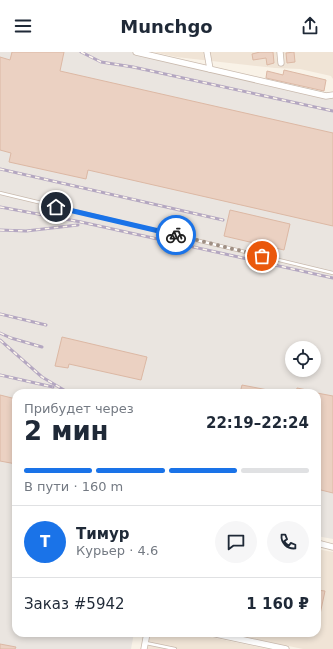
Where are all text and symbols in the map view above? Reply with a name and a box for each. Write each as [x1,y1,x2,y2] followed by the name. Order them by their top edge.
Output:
[12,15,34,37] icon: menu
[299,15,321,37] icon: share
[120,16,213,37] text: Munchgo
[39,190,73,224] pin
[45,196,67,218] icon: home
[156,215,196,255] courier
[165,224,187,246] icon: bike
[245,239,279,273] pin
[251,245,273,267] icon: bag
[285,341,321,377] map controls
[285,341,321,377] button: locate
[24,401,134,416] text: Прибудет через
[206,414,309,432] text: 22:19–22:24
[24,416,109,446] text: 2 мин
[24,479,123,494] text: В пути · 160 m
[215,521,257,563] button: chat
[267,521,309,563] button: phone
[76,525,130,543] text: Тимур
[40,533,50,551] text: Т
[76,543,158,558] text: Курьер · 4.6
[24,595,125,613] text: Заказ #5942
[246,595,309,613] text: 1 160 ₽

